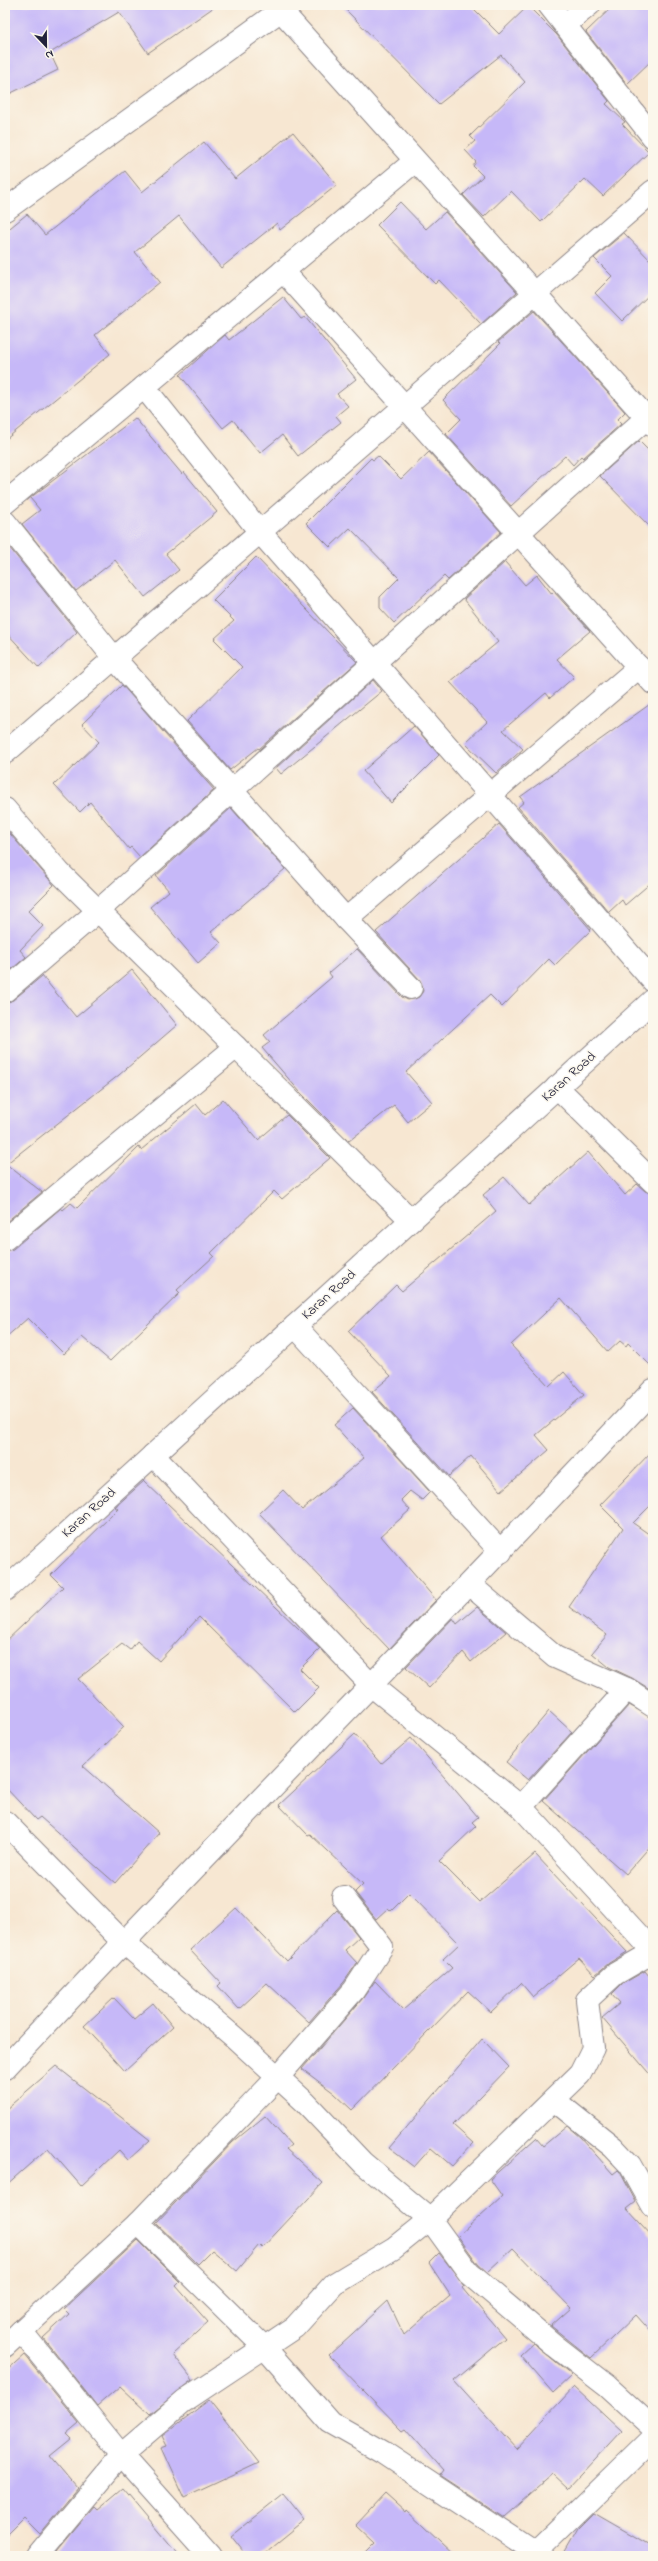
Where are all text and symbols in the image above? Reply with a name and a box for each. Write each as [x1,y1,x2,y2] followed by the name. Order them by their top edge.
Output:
[26,26,66,66] north arrow
[43,46,56,63] text: N
[537,1047,601,1107] street label: Karan Road
[297,1265,361,1325] street label: Karan Road
[57,1483,121,1543] street label: Karan Road

